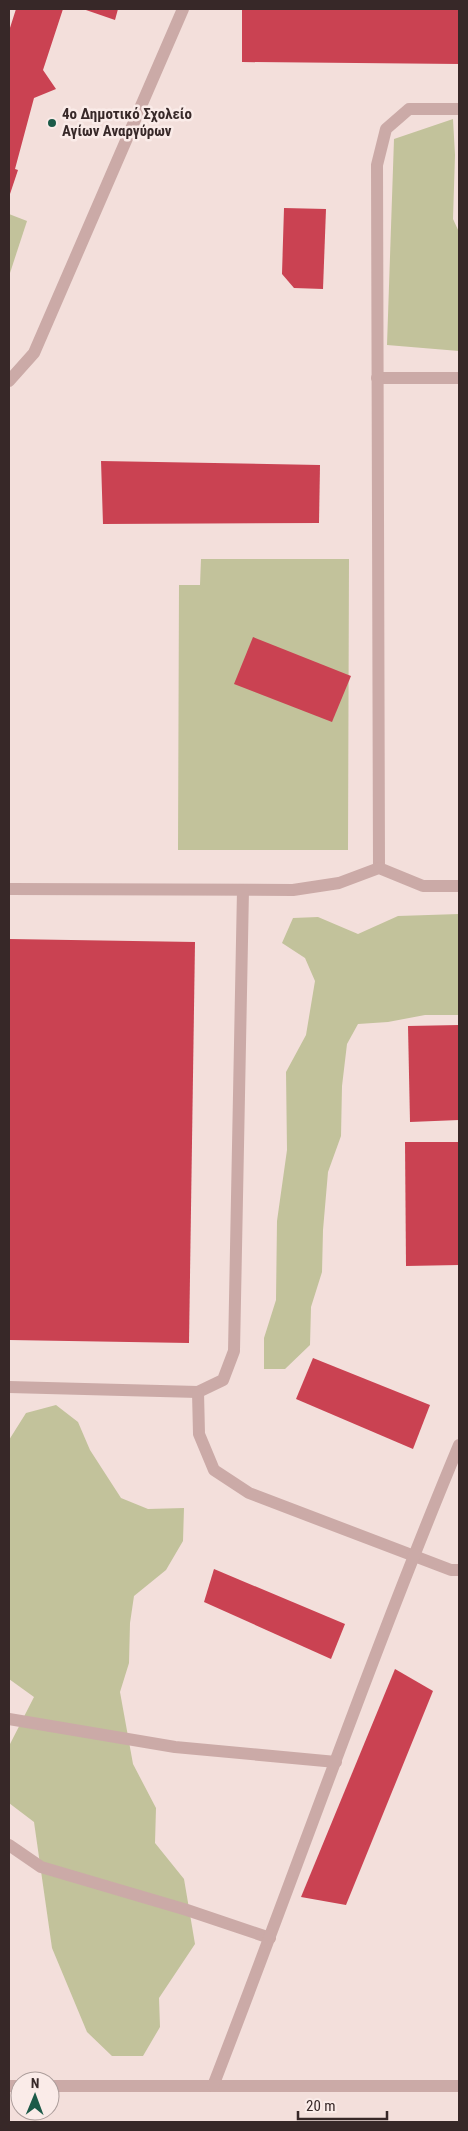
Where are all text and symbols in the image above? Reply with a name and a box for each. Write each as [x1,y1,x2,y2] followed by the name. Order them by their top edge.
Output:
[62,105,192,140] place label: 4ο Δημοτικό Σχολείο Αγίων Αναργύρων
[46,117,58,129] marker: 4ο Δημοτικό Σχολείο Αγίων Αναργύρων
[10,2071,60,2121] north arrow
[31,2075,40,2091] text: N
[298,2088,387,2120] scale bar
[306,2097,336,2115] text: 20 m

